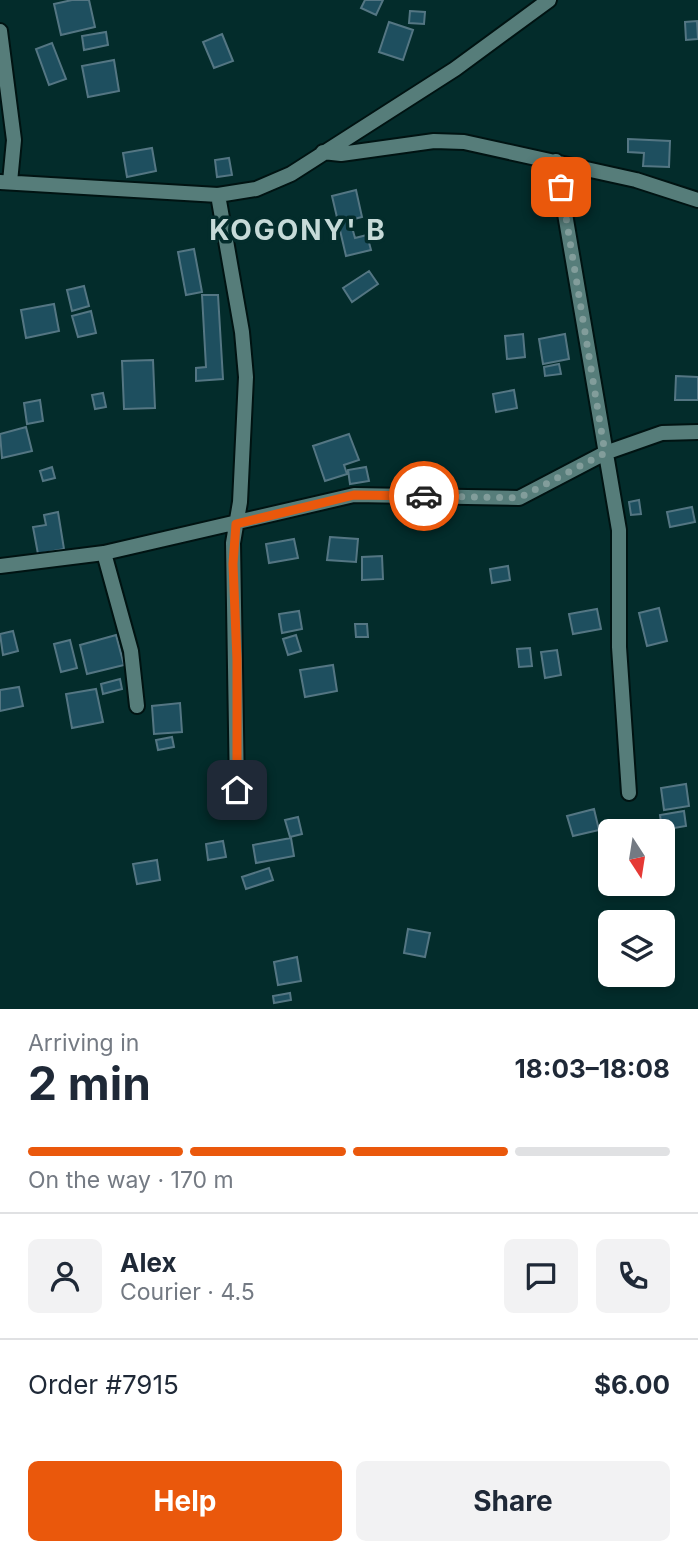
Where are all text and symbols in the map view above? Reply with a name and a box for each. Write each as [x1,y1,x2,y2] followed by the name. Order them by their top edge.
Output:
[531,157,591,217] pin
[542,168,580,206] icon: bag
[209,213,387,247] district label: KOGONY' B
[389,461,459,531] courier
[405,477,443,515] icon: car
[207,760,267,820] pin
[218,771,256,809] icon: home
[598,819,676,896] north arrow
[598,819,675,987] map controls
[598,910,675,987] button: layers
[28,1029,139,1057] text: Arriving in
[515,1053,670,1084] text: 18:03–18:08
[28,1055,151,1111] text: 2 min
[28,1166,234,1194] text: On the way · 170 m
[28,1239,102,1313] button: person
[504,1239,578,1313] button: chat
[596,1239,670,1313] button: phone
[120,1247,177,1278] text: Alex
[120,1278,255,1306] text: Courier · 4.5
[28,1369,179,1400] text: Order #7915
[594,1369,670,1400] text: $6.00
[28,1461,342,1541] button: Help
[356,1461,670,1541] button: Share

